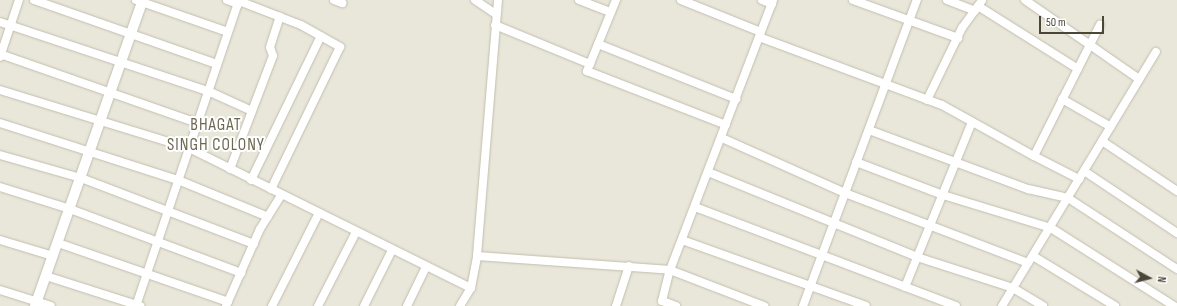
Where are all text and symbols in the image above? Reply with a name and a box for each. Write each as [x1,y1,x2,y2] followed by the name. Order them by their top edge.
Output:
[1041,8,1106,34] scale bar
[1046,15,1066,30] text: 50 m
[167,116,265,156] district label: BHAGAT SINGH COLONY
[1129,258,1169,298] north arrow
[1155,276,1168,283] text: N

